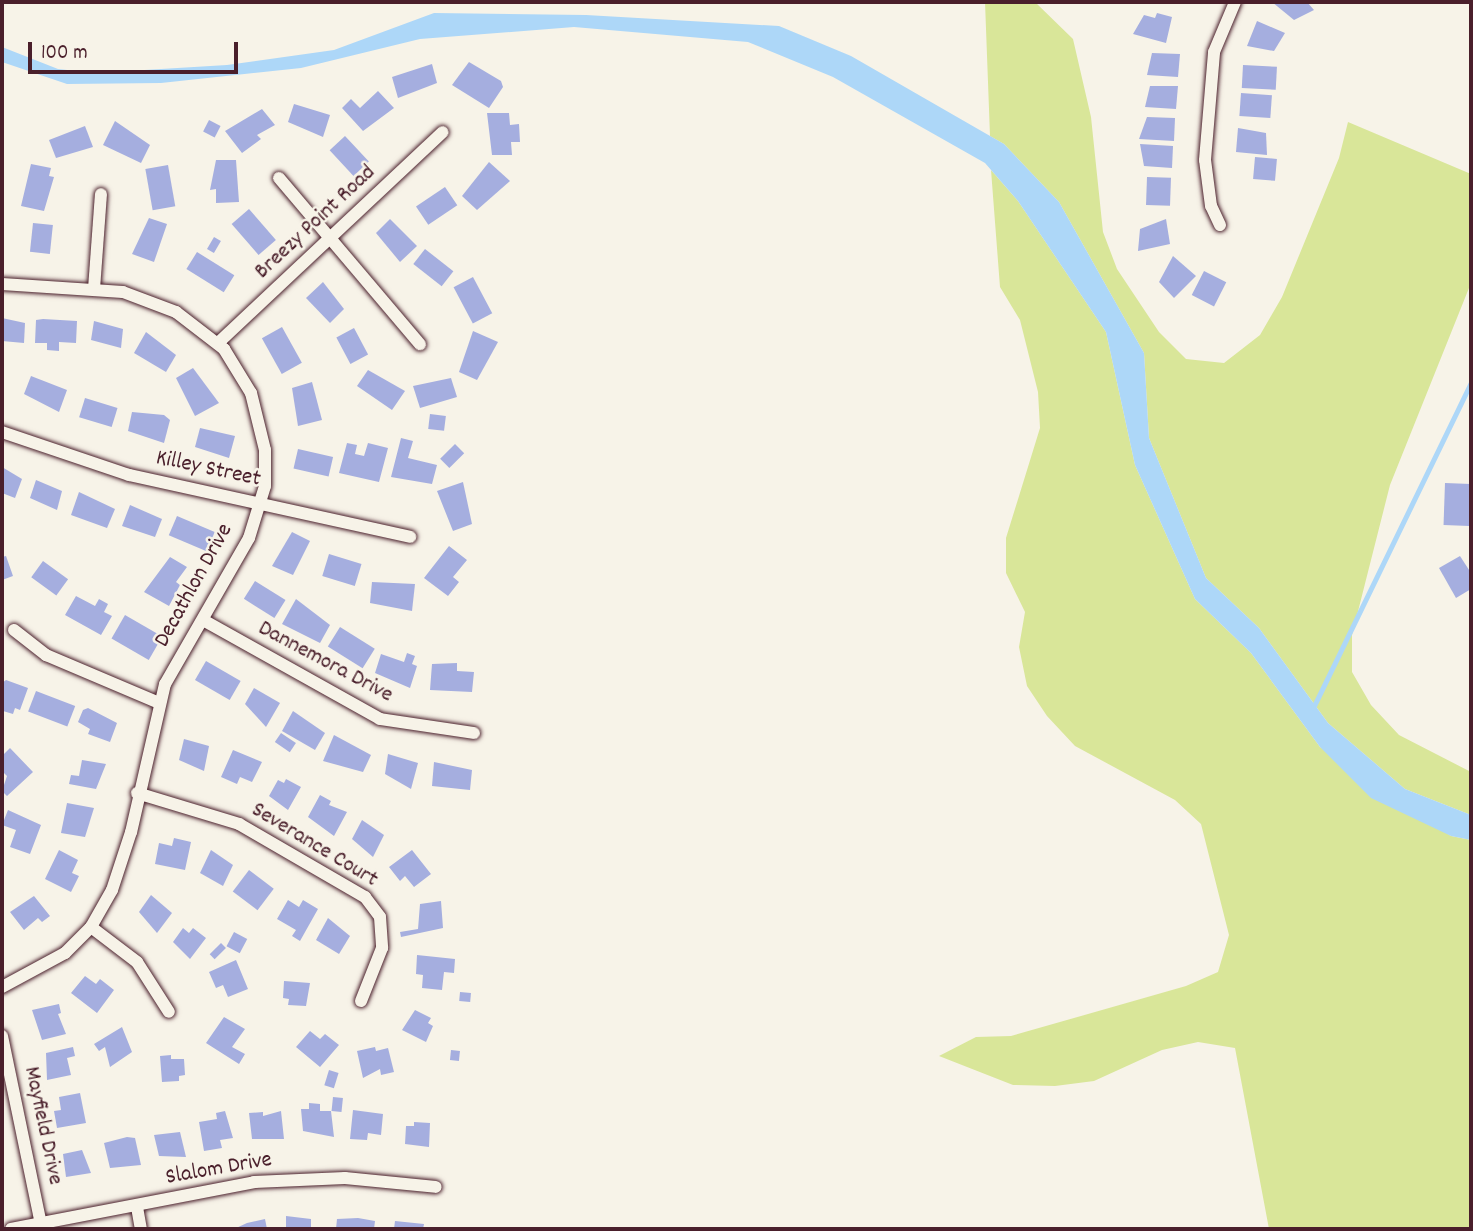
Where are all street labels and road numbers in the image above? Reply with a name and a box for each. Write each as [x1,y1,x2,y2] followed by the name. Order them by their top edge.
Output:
[250,160,382,286] street label: Breezy Point Road
[153,445,263,495] street label: Killey Street
[150,519,240,653] street label: Decathlon Drive
[253,616,397,710] street label: Dannemora Drive
[246,797,382,895] street label: Severance Court
[16,1064,68,1188] street label: Mayfield Drive
[164,1147,274,1193] street label: Slalom Drive

